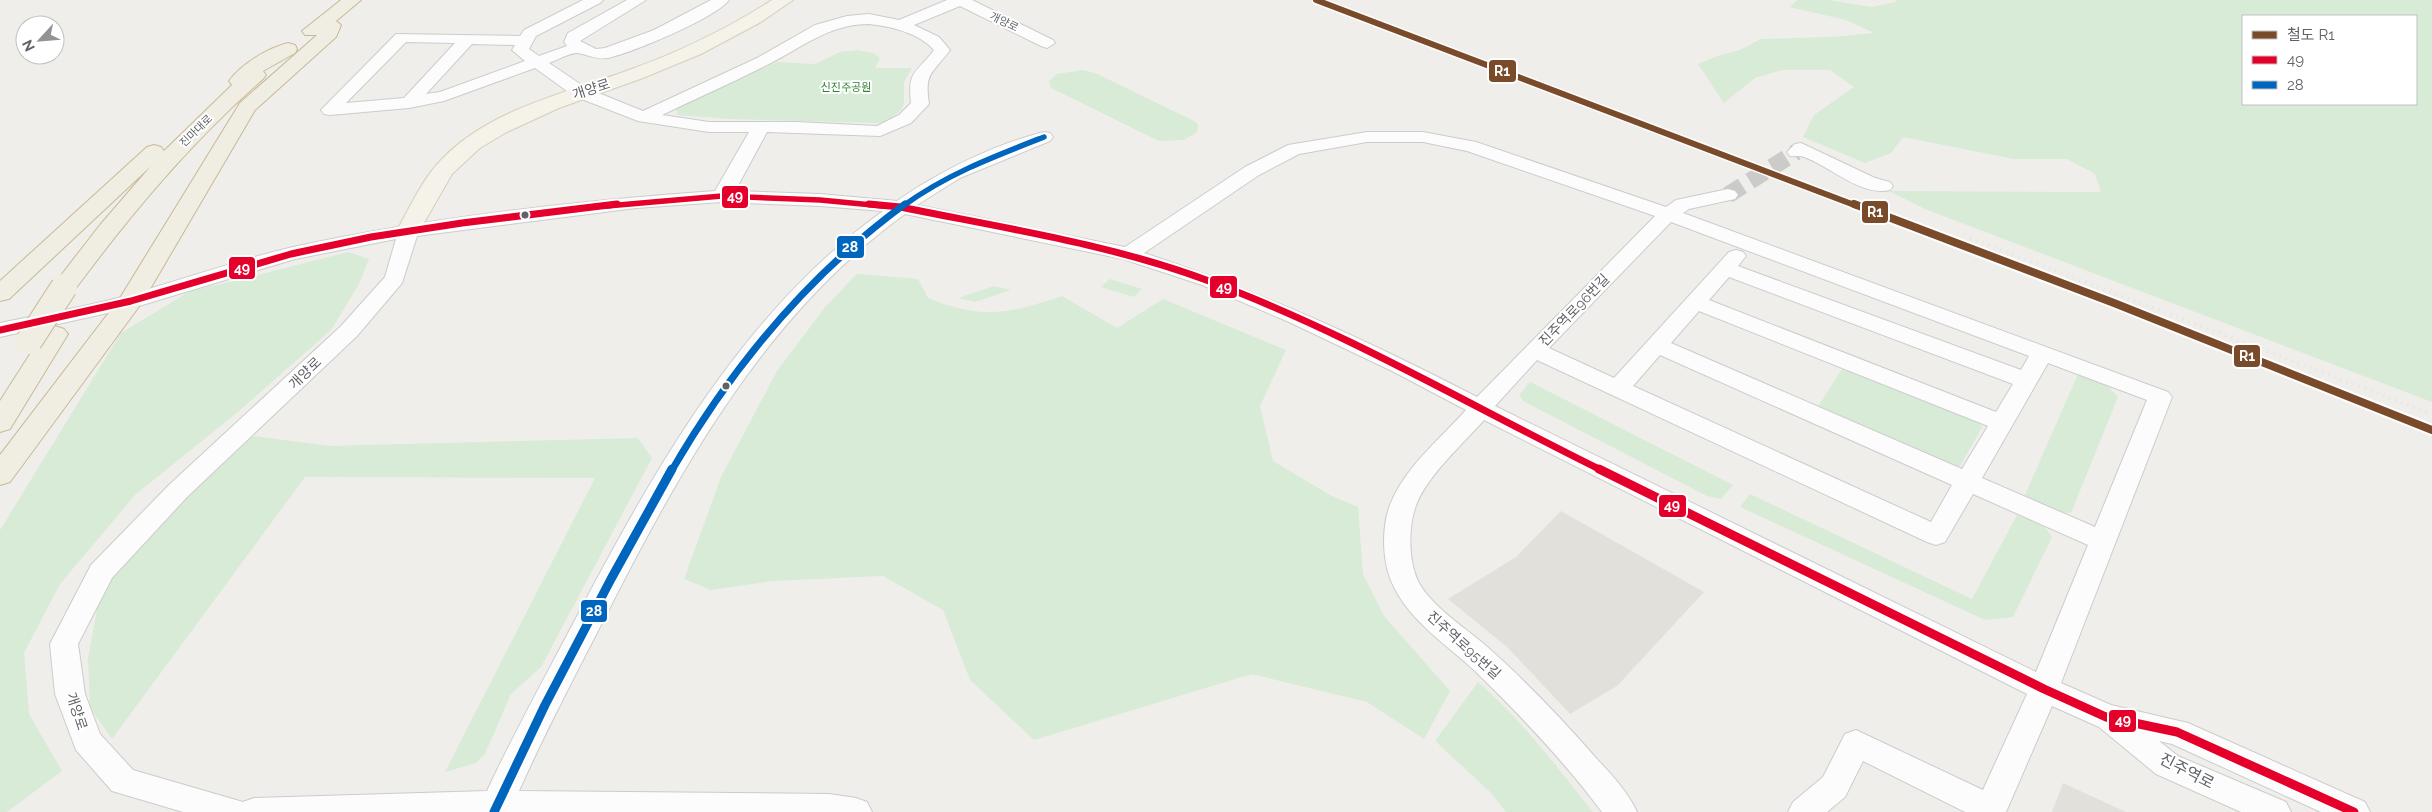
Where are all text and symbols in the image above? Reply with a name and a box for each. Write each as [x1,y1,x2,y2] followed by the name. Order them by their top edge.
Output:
[988,10,1020,34] street label: 개양로
[15,15,65,65] north arrow
[2242,15,2417,105] legend
[2287,26,2335,44] text: 철도 R1
[19,37,38,54] text: N
[2287,51,2304,69] text: 49
[1488,59,1517,83] line badge: R1
[1494,63,1510,79] text: R1
[570,75,612,103] street label: 개양로
[2287,76,2304,94] text: 28
[821,81,871,94] park label: 신진주공원
[177,112,215,150] street label: 진마대로
[721,185,749,209] line badge: 49
[727,188,743,204] text: 49
[1861,200,1889,224] line badge: R1
[1867,204,1883,220] text: R1
[520,210,530,220] unlabelled marker
[836,235,865,259] line badge: 28
[842,239,858,255] text: 28
[228,256,256,280] line badge: 49
[234,260,250,276] text: 49
[1536,271,1612,349] street label: 진주역로96번길
[1209,275,1238,299] line badge: 49
[1216,279,1232,295] text: 49
[2233,344,2261,368] line badge: R1
[2239,348,2255,364] text: R1
[286,354,325,392] street label: 개양로
[721,381,731,391] unlabelled marker
[1658,494,1687,518] line badge: 49
[1664,497,1680,513] text: 49
[580,599,608,623] line badge: 28
[586,603,602,619] text: 28
[1424,608,1504,682] street label: 진주역로95번길
[63,690,91,732] street label: 개양로
[2108,709,2137,733] line badge: 49
[2115,712,2131,728] text: 49
[2156,749,2218,793] street label: 진주역로

